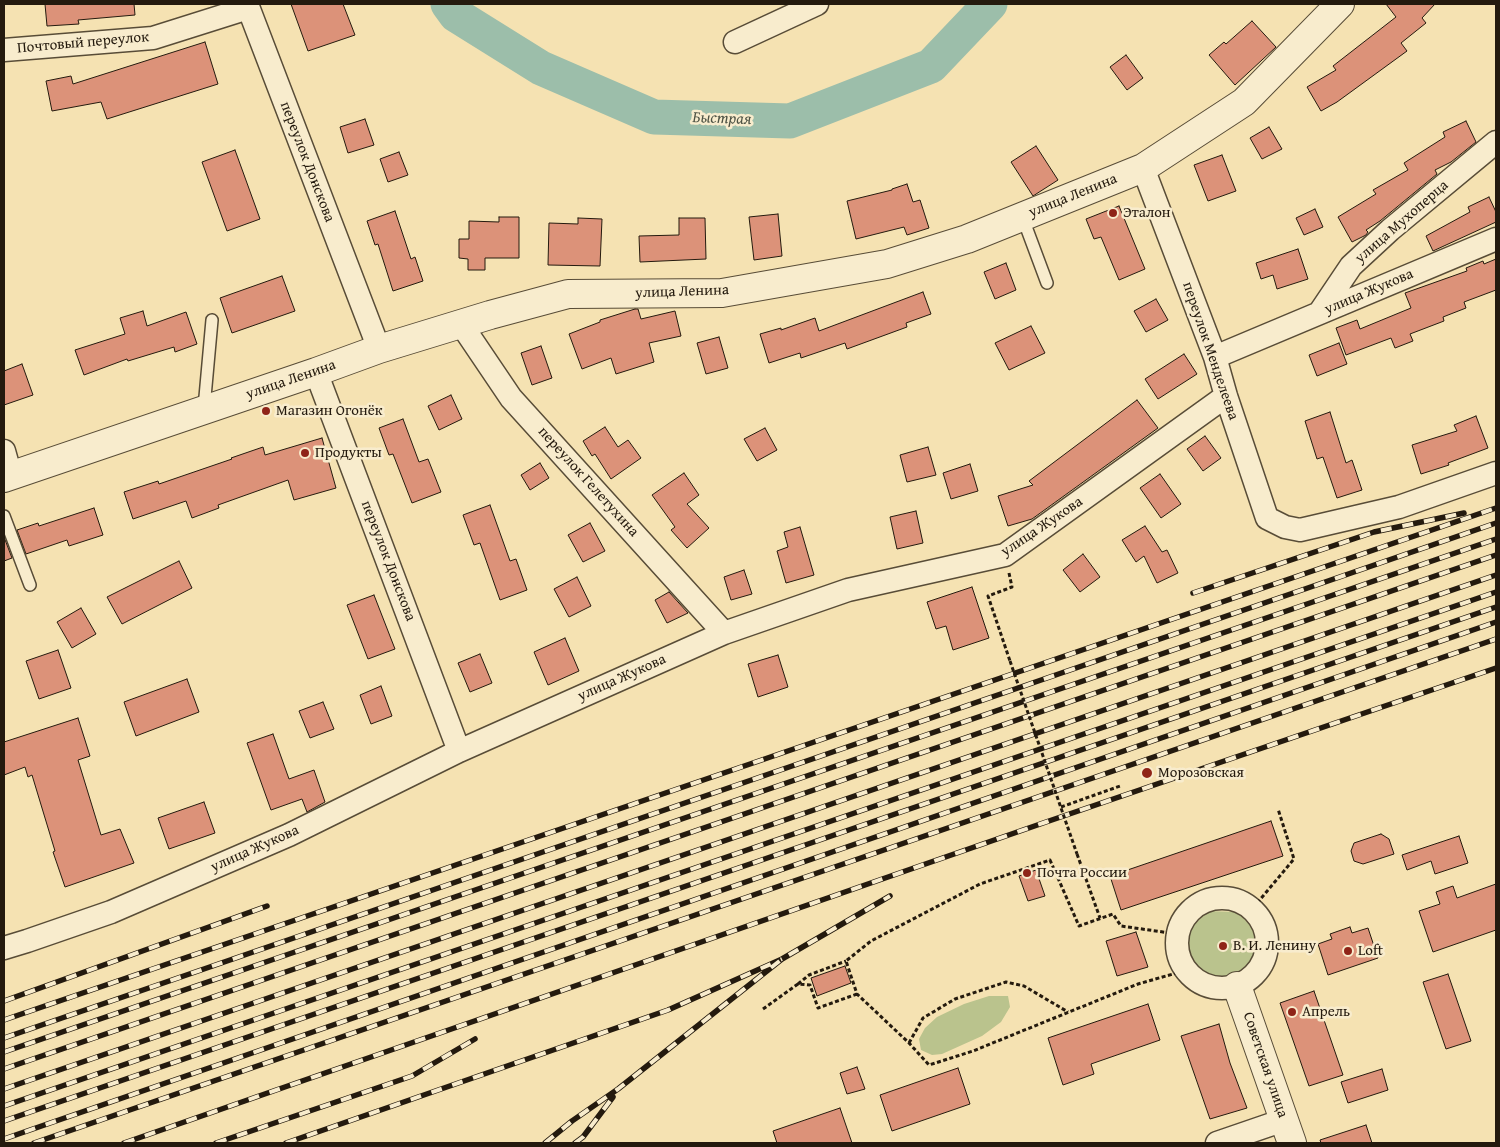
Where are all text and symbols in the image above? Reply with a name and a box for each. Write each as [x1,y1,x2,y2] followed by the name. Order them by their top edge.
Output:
[16,28,150,58] street label: Почтовый переулок
[276,99,338,225] street label: переулок Донскова
[692,108,752,130] water label: Быстрая
[1026,170,1120,222] street label: улица Ленина
[1352,177,1452,267] street label: улица Мухоперца
[1123,204,1171,222] place label: Эталон
[1107,207,1119,219] marker: Эталон
[1322,265,1416,319] street label: улица Жукова
[1178,280,1242,422] street label: переулок Менделеева
[635,281,729,303] street label: улица Ленина
[244,356,338,404] street label: улица Ленина
[276,402,383,420] place label: Магазин Огонёк
[260,405,272,417] marker: Магазин Огонёк
[534,423,642,541] street label: переулок Гелетухина
[315,444,382,462] place label: Продукты
[299,447,311,459] marker: Продукты
[998,493,1086,561] street label: улица Жукова
[357,498,419,624] street label: переулок Донскова
[575,651,669,705] street label: улица Жукова
[1158,764,1244,782] place label: Морозовская
[1140,766,1154,780] marker: Морозовская
[208,822,302,876] street label: улица Жукова
[1037,864,1127,882] place label: Почта России
[1021,867,1033,879] marker: Почта России
[1233,937,1316,955] place label: В. И. Ленину
[1217,940,1229,952] marker: В. И. Ленину
[1358,942,1383,960] place label: Loft
[1342,945,1354,957] marker: Loft
[1302,1003,1350,1021] place label: Апрель
[1286,1006,1298,1018] marker: Апрель
[1239,1010,1291,1120] street label: Советская улица

